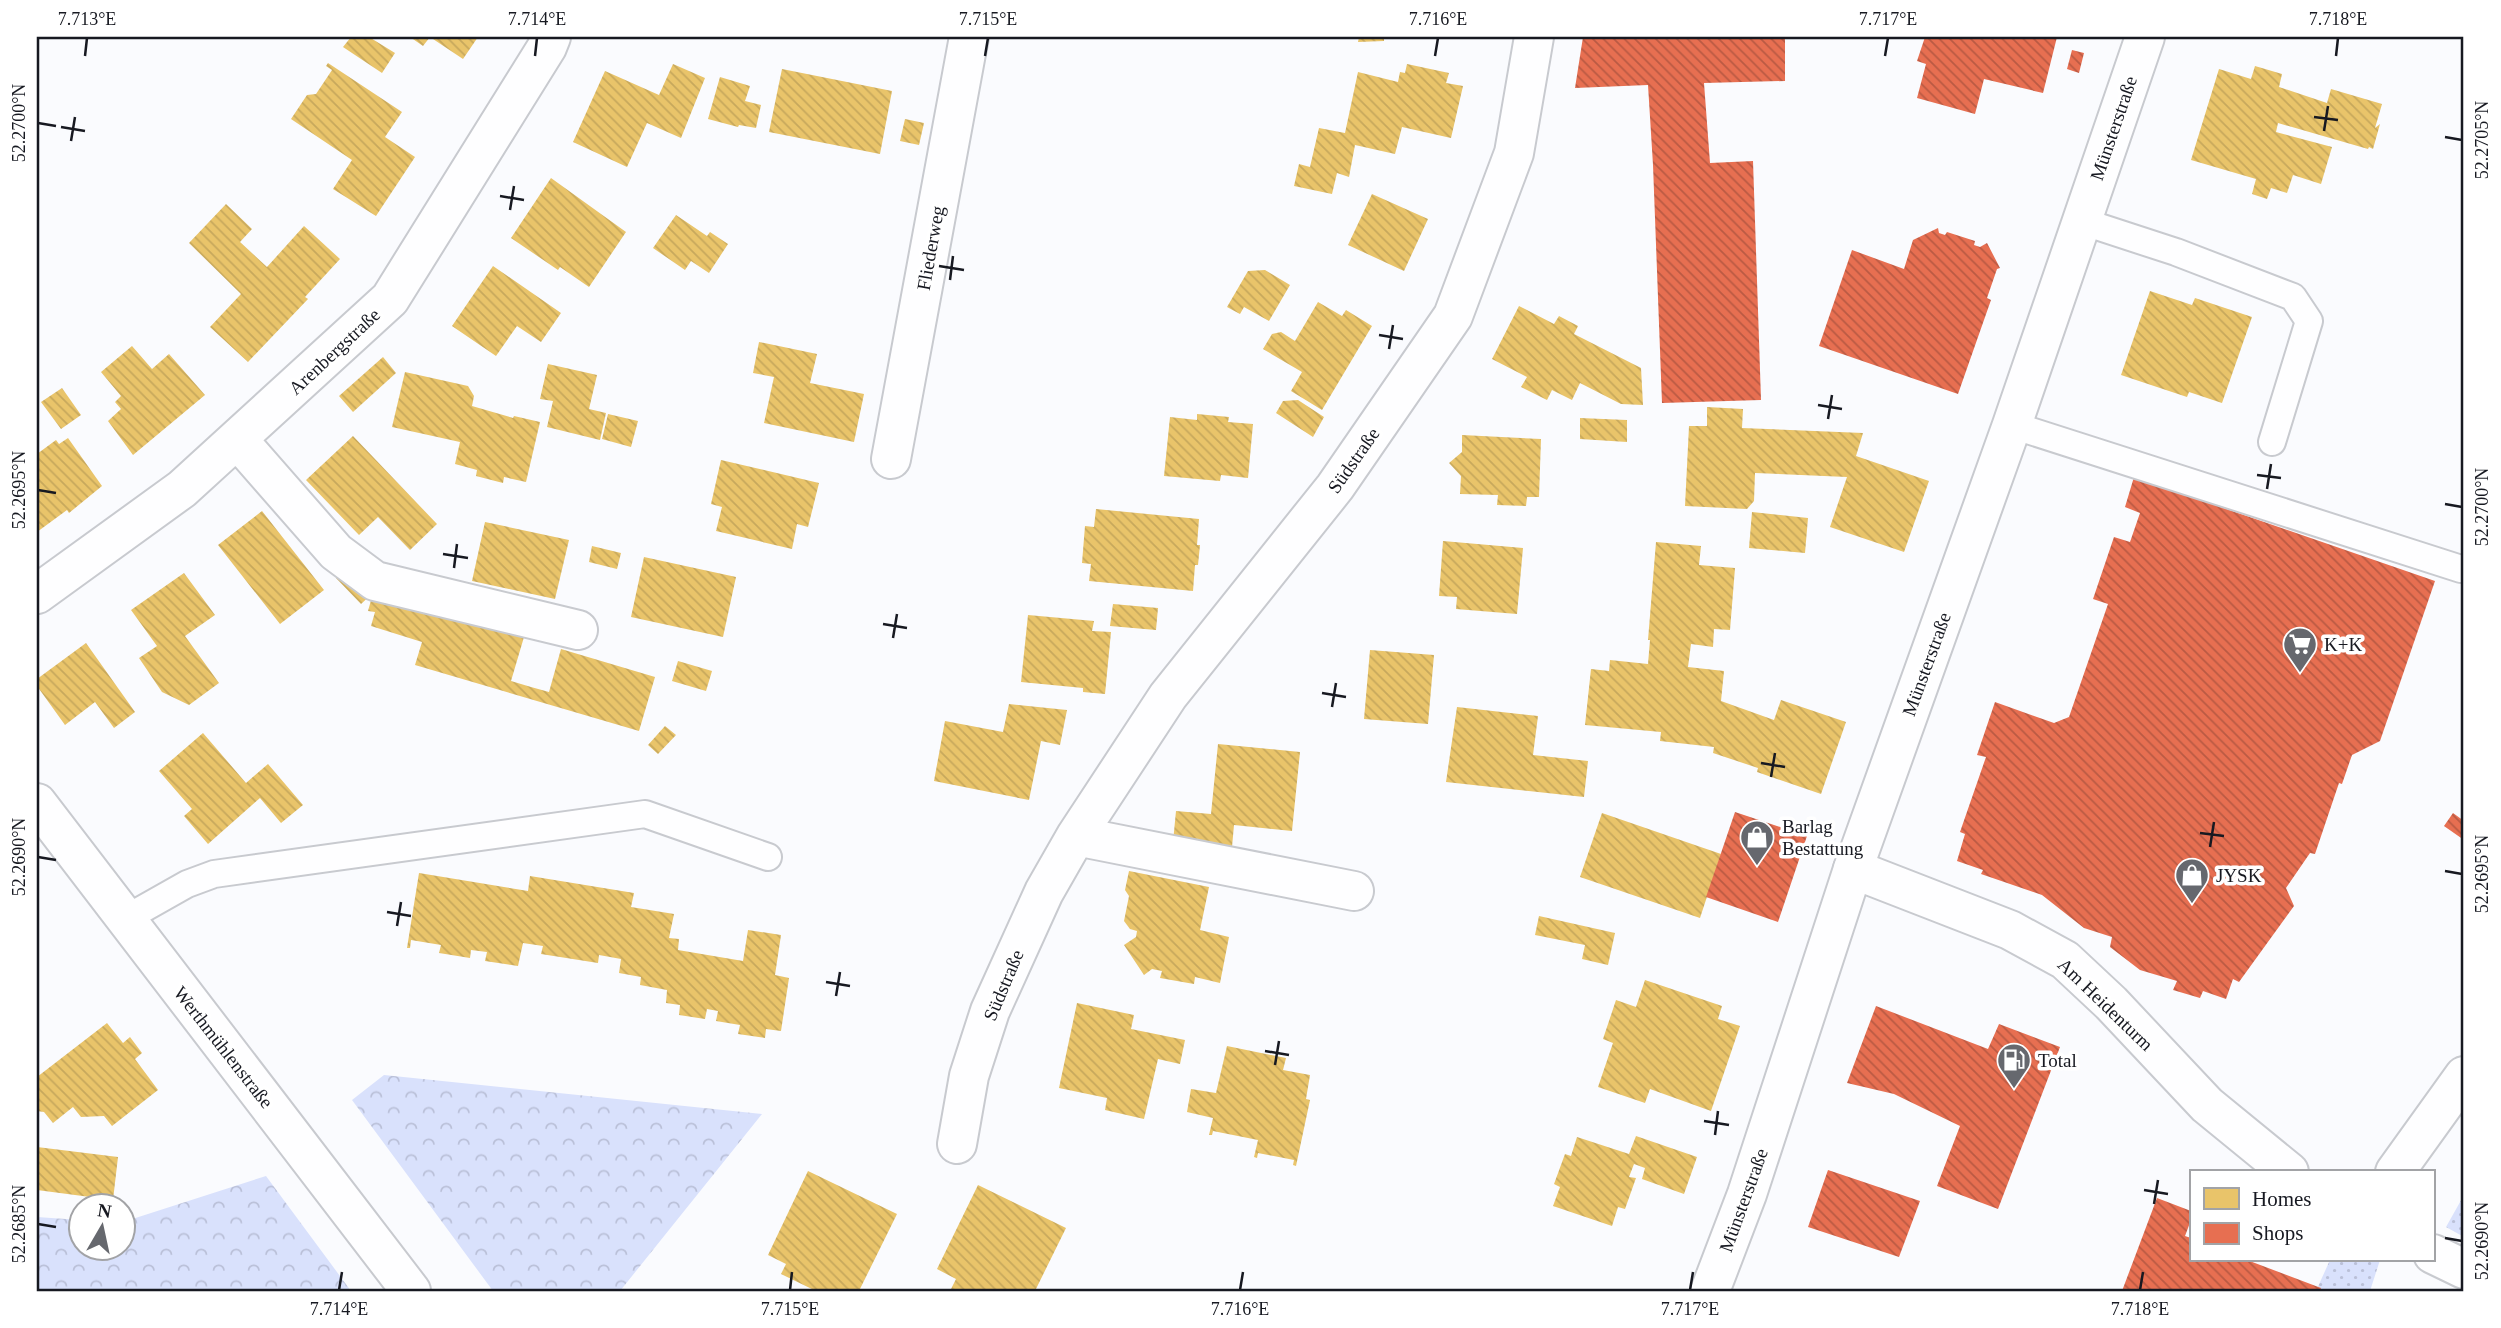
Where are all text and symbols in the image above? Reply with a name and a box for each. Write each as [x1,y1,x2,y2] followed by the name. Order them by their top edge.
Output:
[58,9,116,29] text: 7.713°E
[508,9,566,29] text: 7.714°E
[959,9,1017,29] text: 7.715°E
[1409,9,1467,29] text: 7.716°E
[1859,9,1917,29] text: 7.717°E
[2309,9,2367,29] text: 7.718°E
[2086,73,2141,183] street label: Münsterstraße
[9,84,29,162] text: 52.2700°N
[2472,101,2492,179] text: 52.2705°N
[913,204,948,292] street label: Fliederweg
[284,304,384,399] street label: Arenbergstraße
[1323,424,1384,497] street label: Südstraße
[9,451,29,529] text: 52.2695°N
[2472,468,2492,546] text: 52.2700°N
[1898,610,1955,719] street label: Münsterstraße
[2281,625,2319,674] supermarket icon: K+K
[2324,634,2362,655] place label: K+K
[1782,816,1864,859] place label: Barlag Bestattung
[9,818,29,896] text: 52.2690°N
[1738,818,1776,867] shop icon: Barlag Bestattung
[2472,835,2492,913] text: 52.2695°N
[2173,856,2211,905] shop icon: JYSK
[2216,865,2262,886] place label: JYSK
[979,947,1028,1024] street label: Südstraße
[2054,954,2158,1055] street label: Am Heidenturm
[170,982,278,1112] street label: Werthmühlenstraße
[1995,1041,2033,1090] fuel station icon: Total
[2038,1050,2077,1071] place label: Total
[1715,1146,1772,1255] street label: Münsterstraße
[2190,1170,2434,1262] legend
[9,1185,29,1263] text: 52.2685°N
[2252,1187,2312,1211] text: Homes
[66,1192,136,1262] north arrow
[96,1199,113,1222] text: N
[2472,1202,2492,1280] text: 52.2690°N
[2252,1221,2303,1245] text: Shops
[310,1299,368,1319] text: 7.714°E
[761,1299,819,1319] text: 7.715°E
[1211,1299,1269,1319] text: 7.716°E
[1661,1299,1719,1319] text: 7.717°E
[2111,1299,2169,1319] text: 7.718°E

